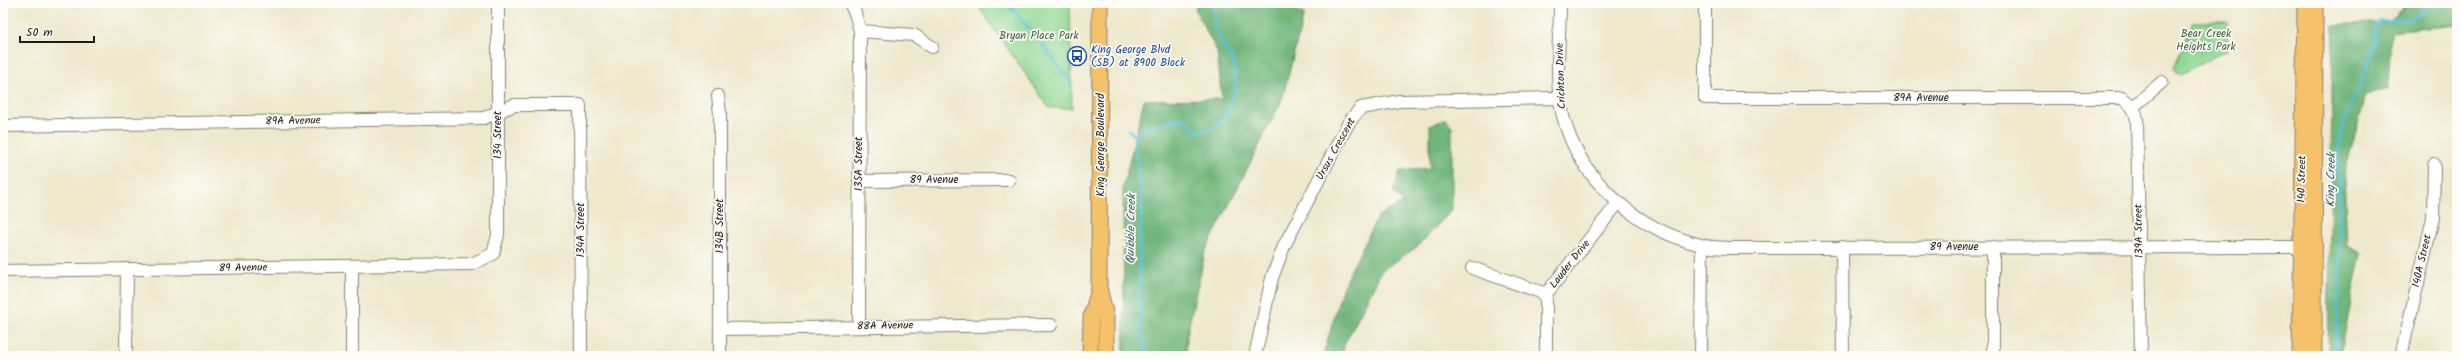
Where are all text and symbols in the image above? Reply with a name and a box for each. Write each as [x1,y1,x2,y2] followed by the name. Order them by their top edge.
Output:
[20,18,94,44] scale bar
[26,23,53,42] text: 50 m
[2176,25,2237,56] park label: Bear Creek Heights Park
[999,27,1079,45] park label: Bryan Place Park
[1091,41,1186,72] place label: King George Blvd (SB) at 8900 Block
[1551,43,1571,109] street label: Crichton Drive
[1066,45,1088,67] bus stop icon: King George Blvd (SB) at 8900 Block
[1893,89,1949,107] street label: 89A Avenue
[1092,93,1110,197] street label: King George Boulevard
[489,110,507,159] street label: 134 Street
[265,112,321,130] street label: 89A Avenue
[1311,114,1361,184] street label: Ursus Crescent
[850,136,868,191] street label: 135A Street
[2321,150,2341,207] water label: King Creek
[2293,154,2311,203] street label: 140 Street
[910,171,958,189] street label: 89 Avenue
[1121,192,1141,264] water label: Quibble Creek
[711,198,729,254] street label: 134B Street
[572,202,590,257] street label: 134A Street
[2130,203,2148,258] street label: 139A Street
[2407,232,2437,289] street label: 140A Street
[1545,236,1595,292] street label: Lauder Drive
[1930,238,1978,256] street label: 89 Avenue
[218,259,268,277] street label: 89 Avenue
[856,317,914,335] street label: 88A Avenue

